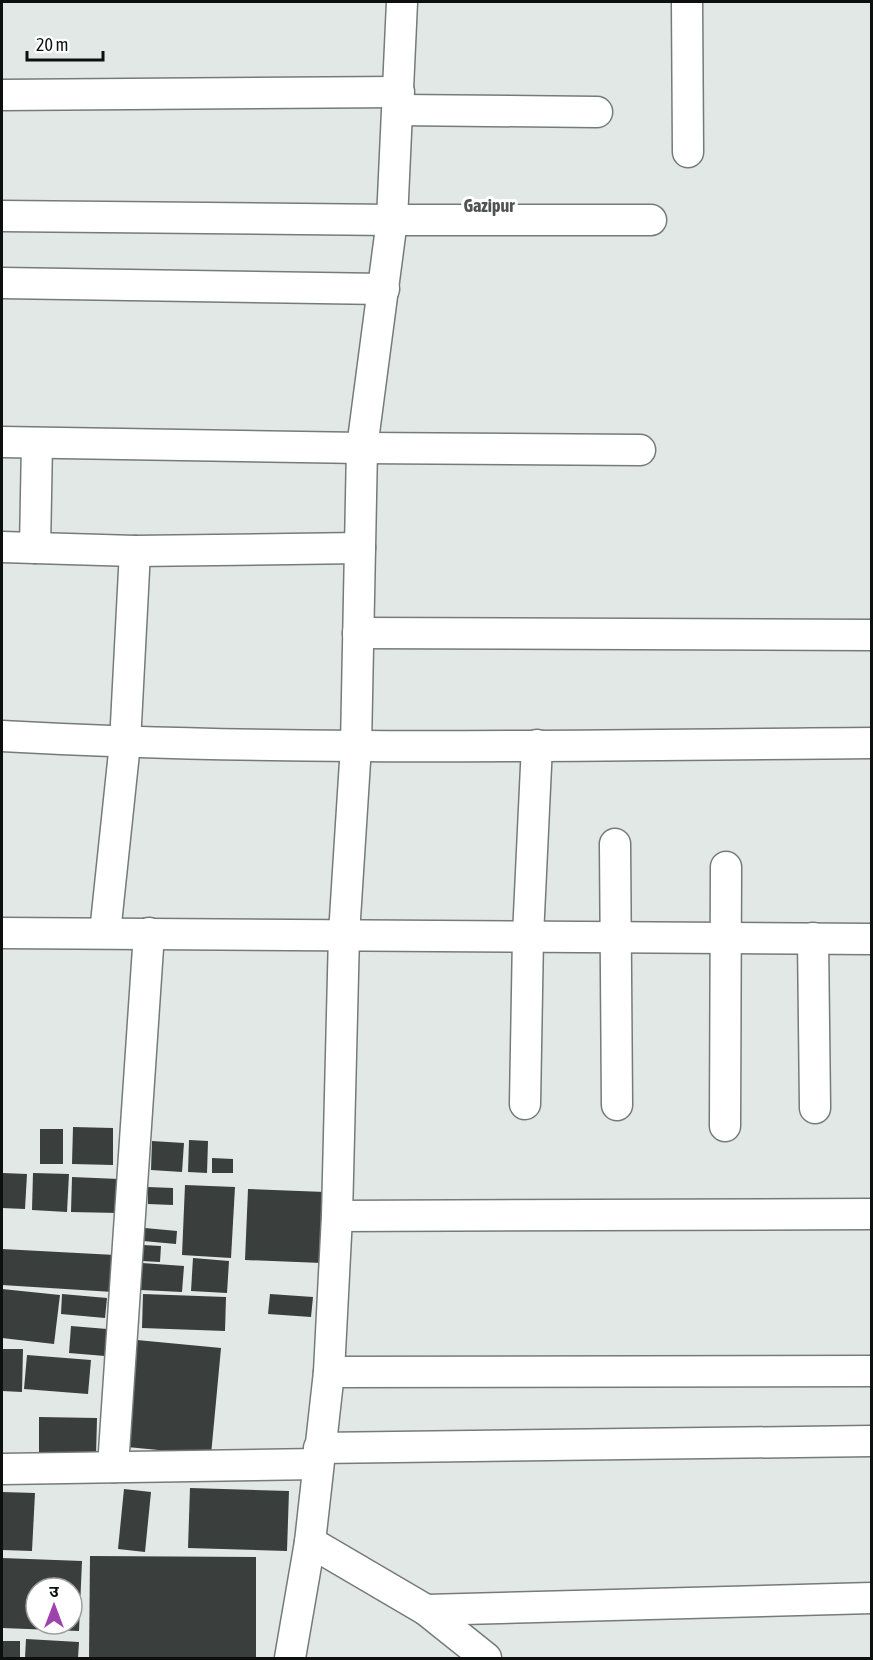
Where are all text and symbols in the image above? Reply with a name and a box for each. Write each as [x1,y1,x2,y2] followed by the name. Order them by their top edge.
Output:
[27,24,104,62] scale bar
[36,34,68,55] text: 20 m
[463,195,515,216] district label: Gazipur
[24,1576,84,1636] north arrow
[49,1582,59,1600] text: उ

